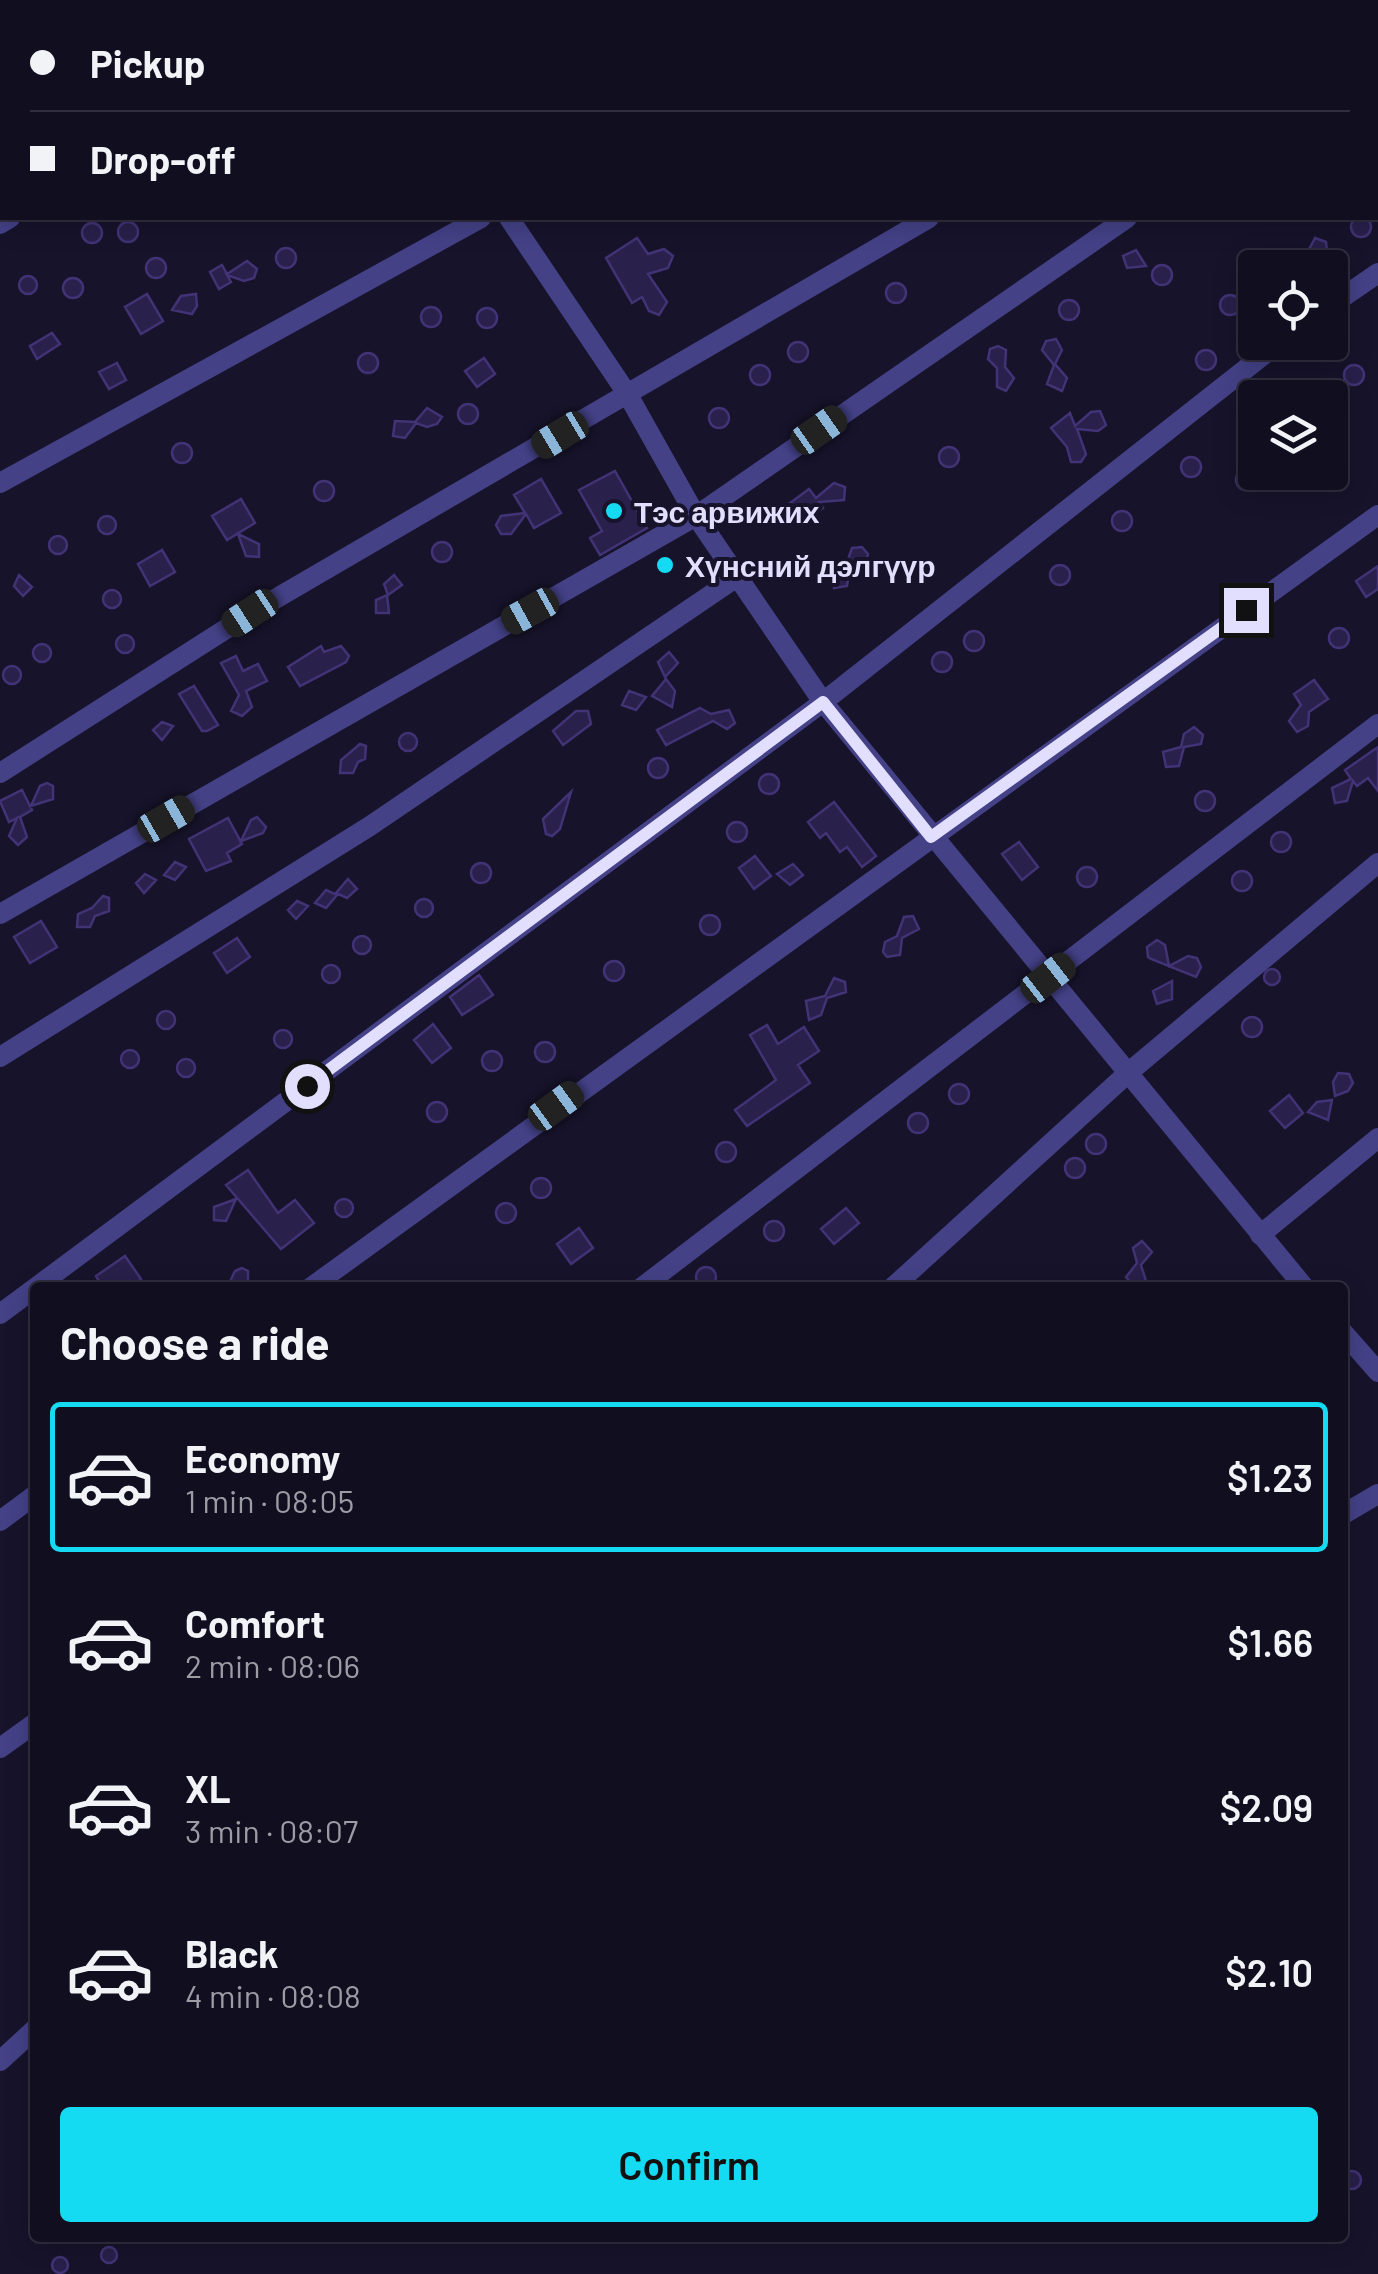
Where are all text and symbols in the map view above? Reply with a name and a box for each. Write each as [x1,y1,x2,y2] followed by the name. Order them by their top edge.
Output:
[90,40,205,86] text: Pickup
[90,136,236,182] text: Drop-off
[1238,250,1348,490] map controls
[1238,250,1348,360] button: locate
[1238,380,1348,490] button: layers
[786,401,852,459] car
[527,407,593,463] car
[634,493,820,529] place label: Тэс арвижих
[603,500,625,522] marker: Тэс арвижих
[685,547,936,583] place label: Хүнсний дэлгүүр
[654,554,676,576] marker: Хүнсний дэлгүүр
[496,583,564,639] car
[217,584,283,642] car
[1224,588,1269,633] route end
[133,791,199,847] car
[1015,948,1081,1008] car
[285,1064,330,1109] route start
[523,1076,589,1136] car
[60,1315,330,1369] text: Choose a ride
[65,1432,155,1522] icon: car
[185,1435,340,1481] text: Economy
[1227,1454,1313,1500] text: $1.23
[185,1481,354,1519] text: 1 min · 08:05
[65,1597,155,1687] icon: car
[185,1600,325,1646] text: Comfort
[1227,1619,1313,1665] text: $1.66
[185,1646,360,1684] text: 2 min · 08:06
[65,1762,155,1852] icon: car
[185,1765,231,1811] text: XL
[1220,1784,1313,1830] text: $2.09
[185,1811,358,1849] text: 3 min · 08:07
[65,1927,155,2017] icon: car
[185,1930,279,1976] text: Black
[1225,1949,1313,1995] text: $2.10
[185,1976,361,2014] text: 4 min · 08:08
[60,2107,1318,2222] button: Confirm

